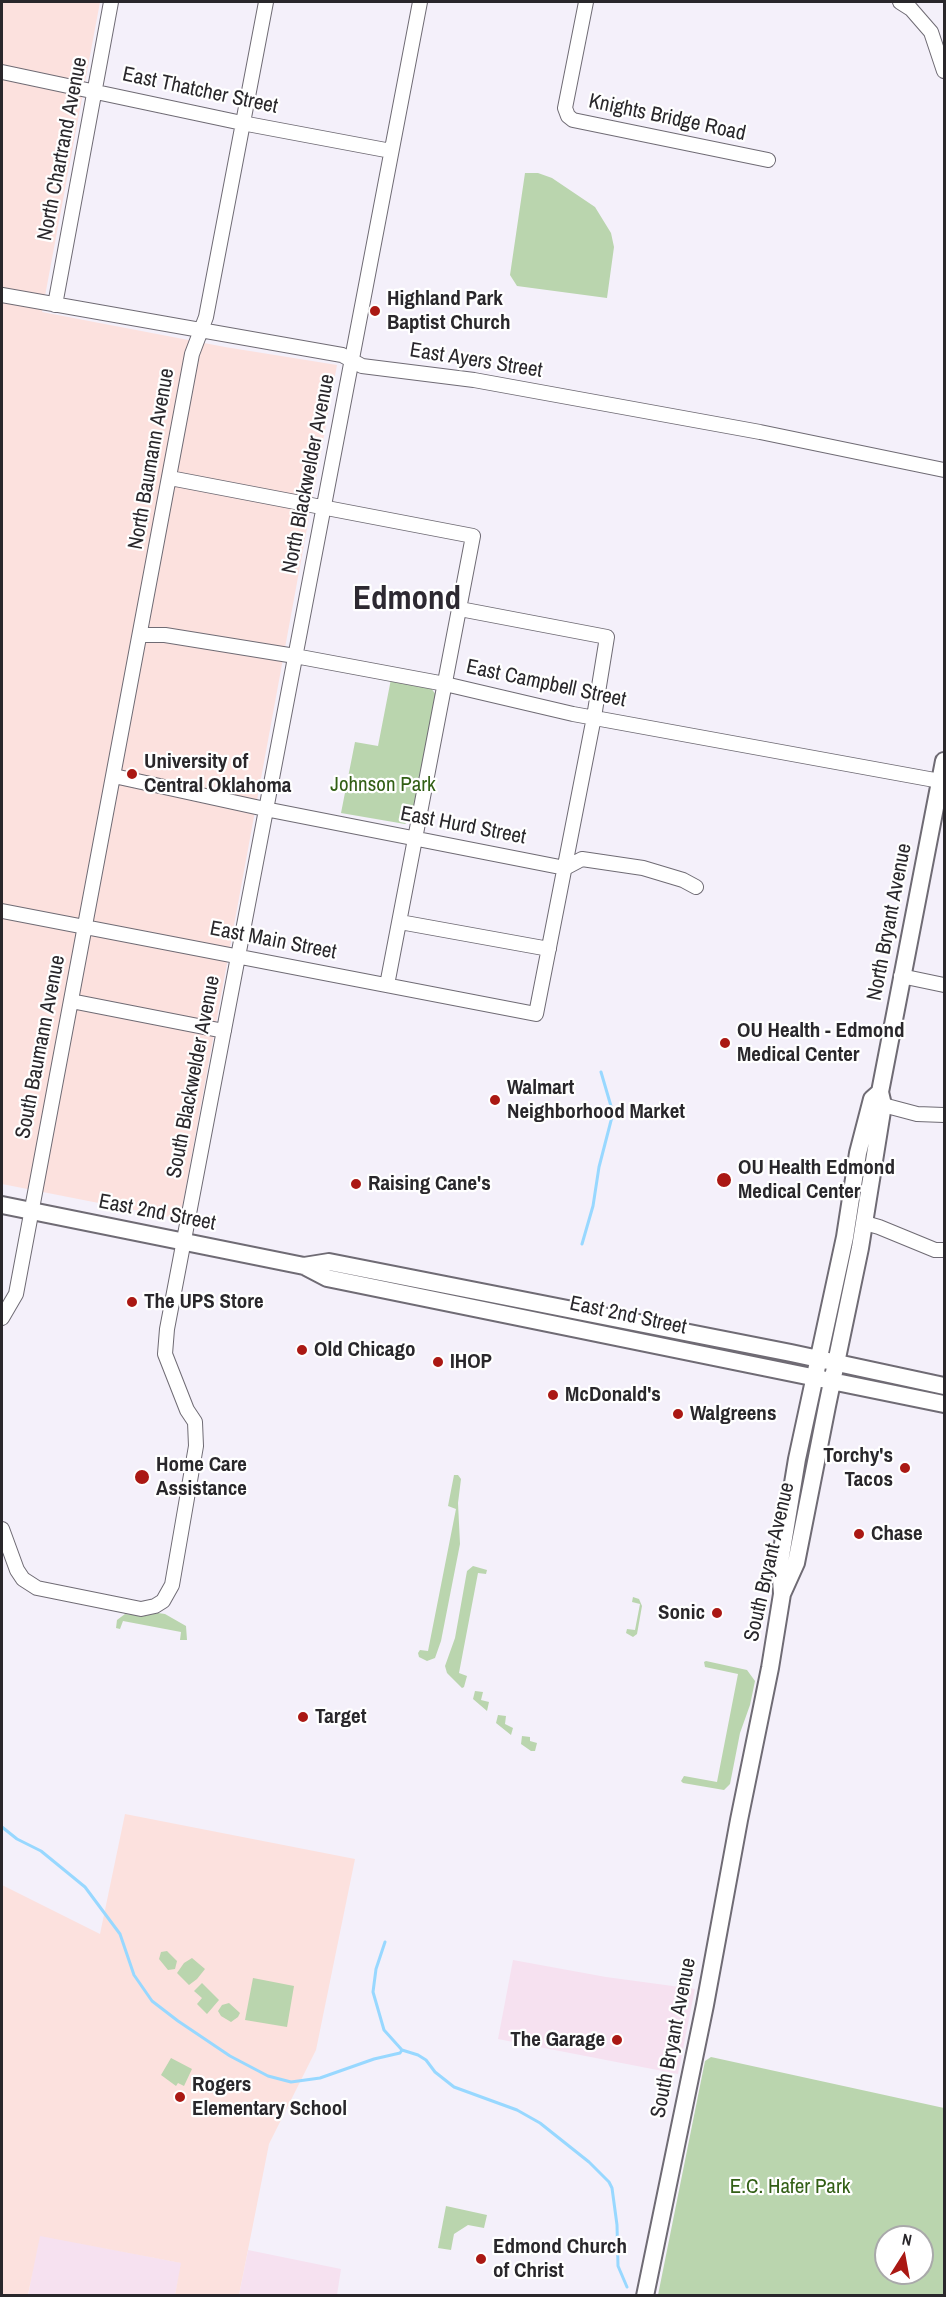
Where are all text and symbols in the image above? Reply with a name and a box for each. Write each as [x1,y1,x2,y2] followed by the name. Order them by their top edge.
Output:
[33,55,93,243] street label: North Chartrand Avenue
[120,62,280,120] street label: East Thatcher Street
[586,89,748,147] street label: Knights Bridge Road
[387,286,510,336] place label: Highland Park Baptist Church
[368,304,382,318] marker: Highland Park Baptist Church
[408,338,544,384] street label: East Ayers Street
[124,366,180,552] street label: North Baumann Avenue
[277,372,341,576] street label: North Blackwelder Avenue
[353,580,461,620] district label: Edmond
[464,655,628,713] street label: East Campbell Street
[144,749,291,799] place label: University of Central Oklahoma
[125,767,139,781] marker: University of Central Oklahoma
[330,772,436,798] park label: Johnson Park
[398,801,528,851] street label: East Hurd Street
[862,841,918,1003] street label: North Bryant Avenue
[208,916,338,966] street label: East Main Street
[11,953,71,1141] street label: South Baumann Avenue
[162,974,226,1180] street label: South Blackwelder Avenue
[737,1018,904,1068] place label: OU Health - Edmond Medical Center
[718,1036,732,1050] marker: OU Health - Edmond Medical Center
[507,1075,685,1125] place label: Walmart Neighborhood Market
[488,1093,502,1107] marker: Walmart Neighborhood Market
[738,1155,895,1205] place label: OU Health Edmond Medical Center
[368,1171,491,1197] place label: Raising Cane's
[715,1171,733,1189] marker: OU Health Edmond Medical Center
[349,1177,363,1191] marker: Raising Cane's
[96,1189,218,1237] street label: East 2nd Street
[144,1289,264,1315] place label: The UPS Store
[567,1291,689,1341] street label: East 2nd Street
[125,1295,139,1309] marker: The UPS Store
[314,1337,415,1363] place label: Old Chicago
[295,1343,309,1357] marker: Old Chicago
[450,1349,492,1375] place label: IHOP
[431,1355,445,1369] marker: IHOP
[565,1382,661,1408] place label: McDonald's
[546,1388,560,1402] marker: McDonald's
[690,1401,776,1427] place label: Walgreens
[671,1407,685,1421] marker: Walgreens
[823,1443,893,1493] place label: Torchy's Tacos
[156,1452,247,1502] place label: Home Care Assistance
[898,1461,912,1475] marker: Torchy's Tacos
[133,1468,151,1486] marker: Home Care Assistance
[739,1480,801,1644] street label: South Bryant Avenue
[871,1521,923,1547] place label: Chase
[852,1527,866,1541] marker: Chase
[658,1600,705,1626] place label: Sonic
[710,1606,724,1620] marker: Sonic
[315,1704,366,1730] place label: Target
[296,1710,310,1724] marker: Target
[646,1956,702,2120] street label: South Bryant Avenue
[510,2027,605,2053] place label: The Garage
[610,2033,624,2047] marker: The Garage
[192,2072,347,2122] place label: Rogers Elementary School
[173,2090,187,2104] marker: Rogers Elementary School
[730,2174,850,2200] park label: E.C. Hafer Park
[874,2225,934,2285] north arrow
[900,2228,914,2251] text: N
[493,2234,627,2284] place label: Edmond Church of Christ
[474,2252,488,2266] marker: Edmond Church of Christ

